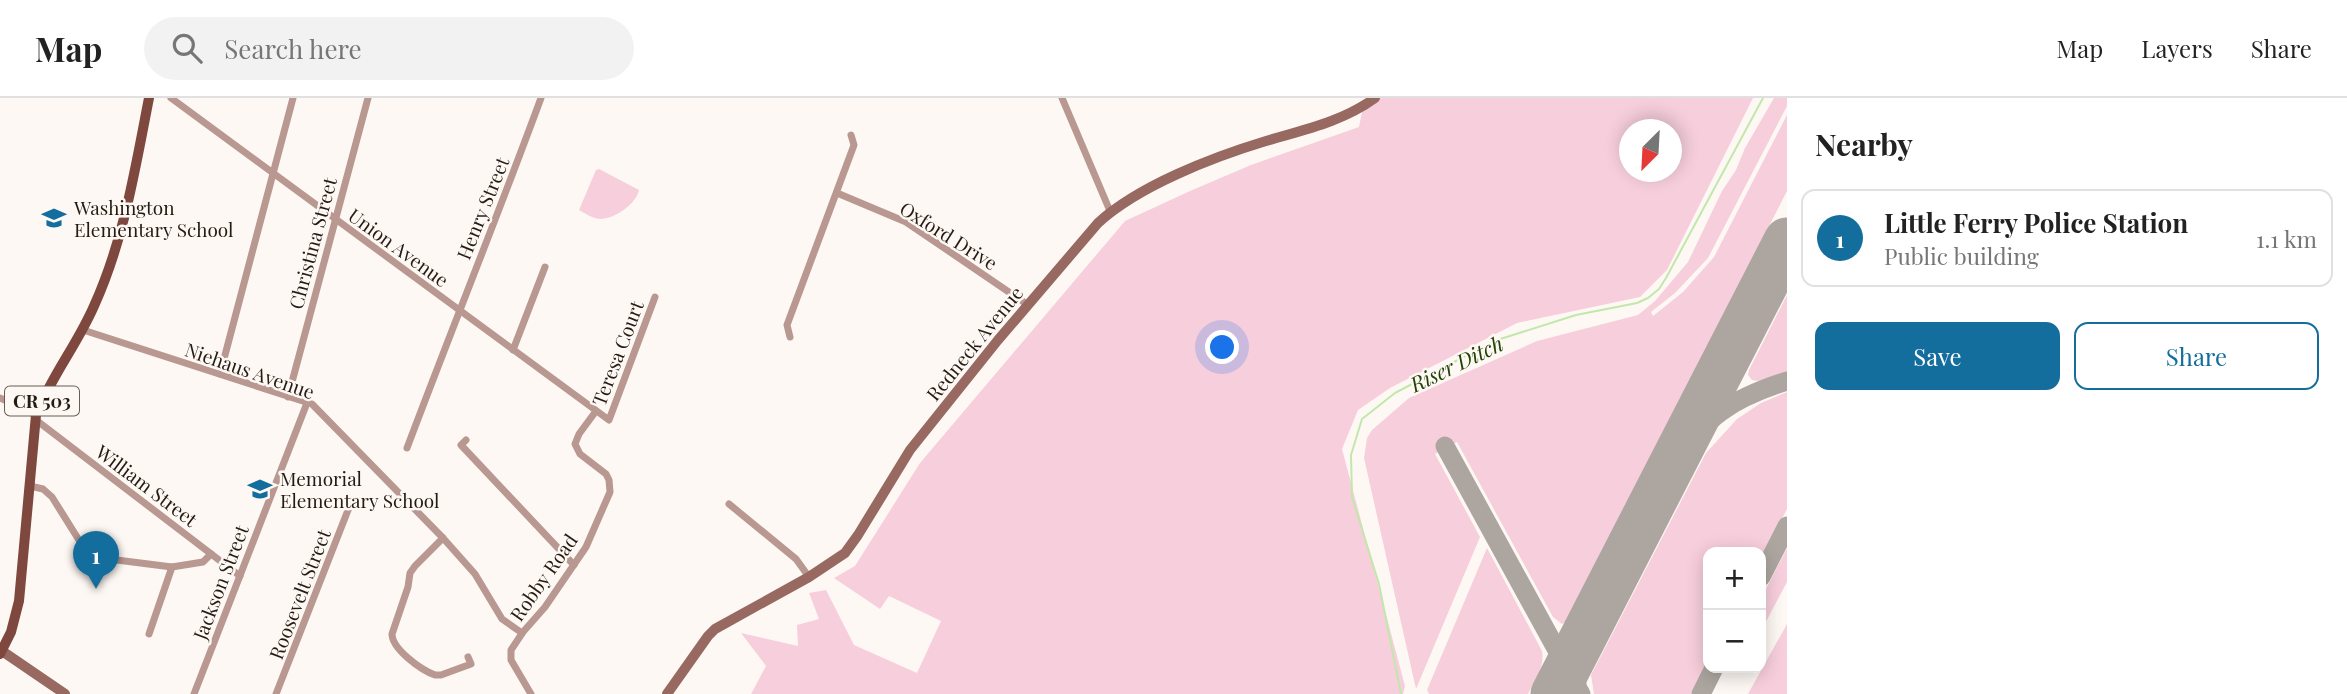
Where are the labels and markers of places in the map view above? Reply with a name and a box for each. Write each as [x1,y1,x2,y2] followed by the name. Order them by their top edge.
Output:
[73,194,234,242] place label: Washington Elementary School
[40,204,68,232] school or university icon: Washington Elementary School
[280,465,440,513] place label: Memorial Elementary School
[246,475,274,503] school or university icon: Memorial Elementary School
[73,531,119,589] pin: 1

